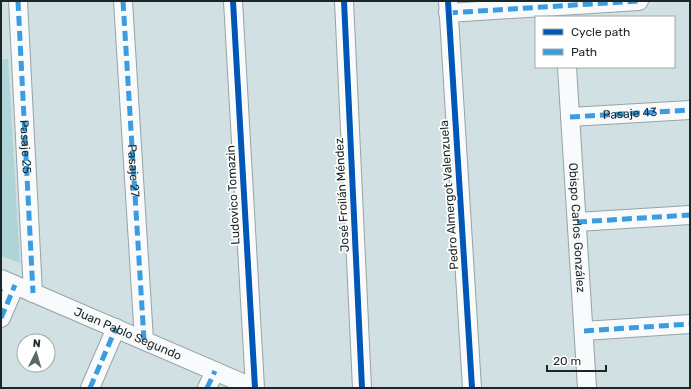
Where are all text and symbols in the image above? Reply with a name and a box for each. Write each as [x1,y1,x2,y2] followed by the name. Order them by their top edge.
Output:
[535,16,675,68] legend
[571,25,630,39] text: Cycle path
[571,45,597,59] text: Path
[602,105,658,122] street label: Pasaje 43
[17,119,34,174] street label: Pasaje 25
[437,120,461,270] street label: Pedro Almergot Valenzuela
[332,137,352,253] street label: José Froilán Méndez
[125,144,142,198] street label: Pasaje 27
[223,145,243,245] street label: Ludovico Tomazin
[566,162,588,293] street label: Obispo Carlos González
[72,304,184,363] street label: Juan Pablo Segundo
[16,333,56,373] north arrow
[32,337,41,350] text: N
[547,347,606,373] scale bar
[553,354,581,368] text: 20 m

